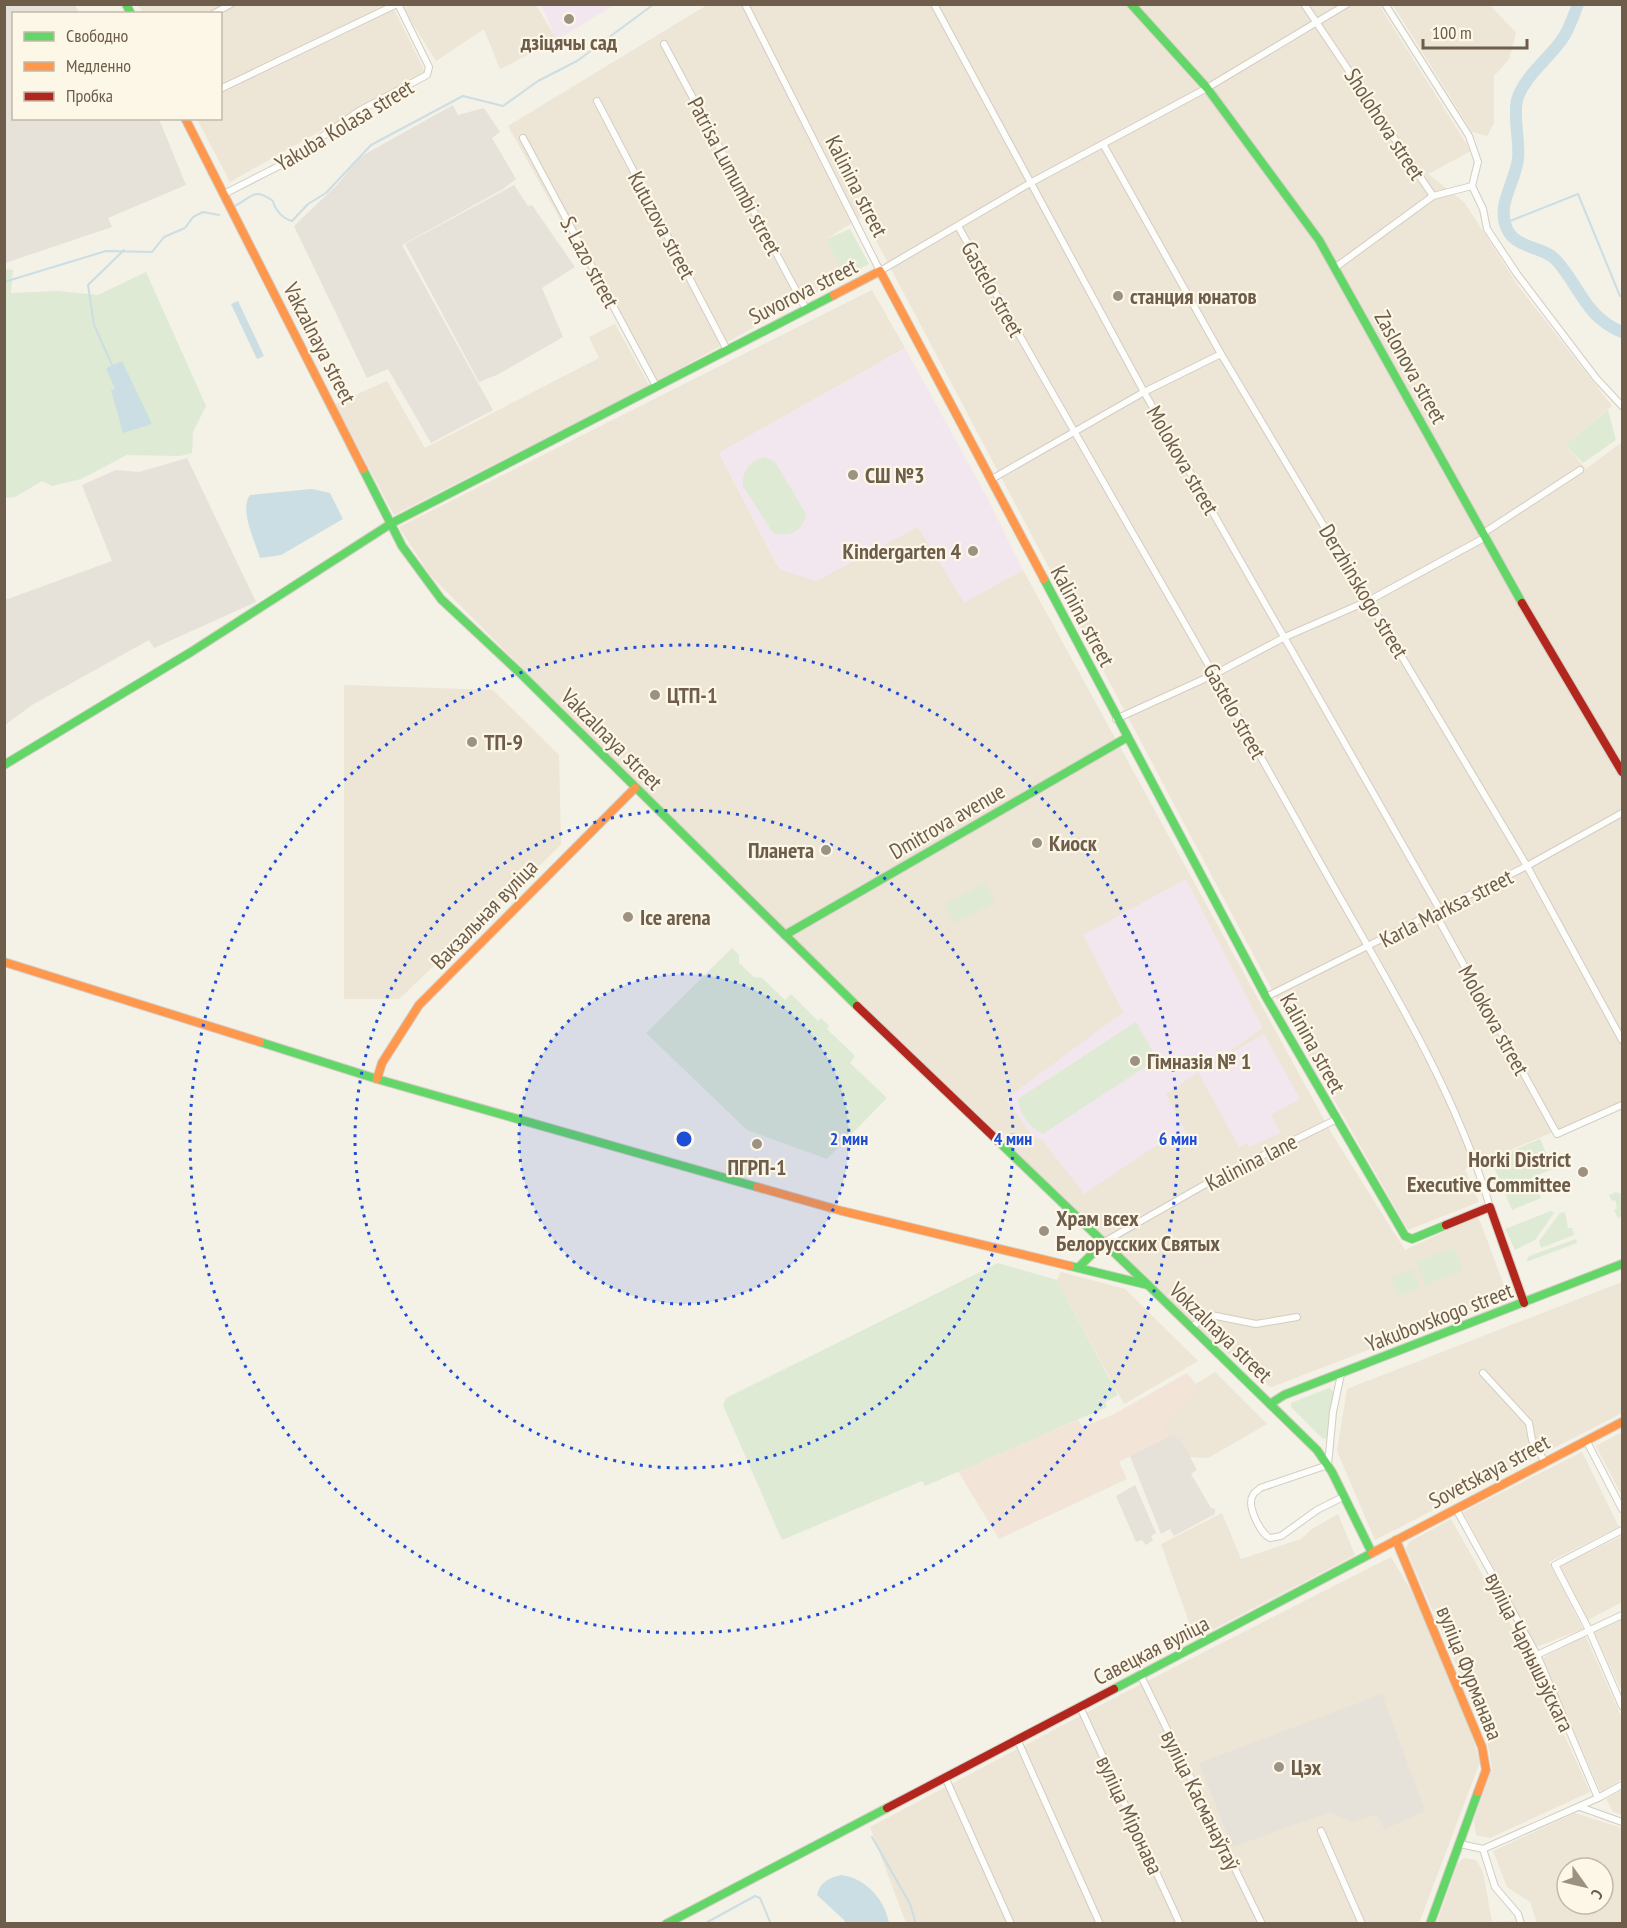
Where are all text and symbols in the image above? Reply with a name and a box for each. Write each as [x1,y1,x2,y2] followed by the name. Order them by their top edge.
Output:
[12,12,222,120] legend
[562,12,576,26] marker: дзіцячы сад
[1423,12,1526,50] scale bar
[1432,21,1472,44] text: 100 m
[66,24,129,47] text: Свободно
[520,28,618,56] place label: дзіцячы сад
[66,54,131,77] text: Медленно
[1338,63,1432,185] street label: Sholohova street
[270,73,418,177] street label: Yakuba Kolasa street
[66,84,113,107] text: Пробка
[682,92,788,260] street label: Patrisa Lumumbi street
[820,131,894,241] street label: Kalinina street
[622,166,702,284] street label: Kutuzova street
[554,211,626,313] street label: S. Lazo street
[955,236,1031,342] street label: Gastelo street
[744,252,862,330] street label: Suvorova street
[277,277,362,408] street label: Vakzalnaya street
[1130,282,1257,310] place label: станция юнатов
[1111,289,1125,303] marker: станция юнатов
[1369,306,1453,428] street label: Zaslonova street
[1141,400,1225,520] street label: Molokova street
[865,461,924,489] place label: СШ №3
[846,468,860,482] marker: СШ №3
[1313,519,1415,663] street label: Derzhinskogo street
[843,537,961,565] place label: Kindergarten 4
[966,544,980,558] marker: Kindergarten 4
[1045,561,1121,671] street label: Kalinina street
[1197,658,1273,764] street label: Gastelo street
[667,681,717,709] place label: ЦТП-1
[555,682,669,796] street label: Vakzalnaya street
[648,688,662,702] marker: ЦТП-1
[484,728,523,756] place label: ТП-9
[465,735,479,749] marker: ТП-9
[884,777,1010,865] street label: Dmitrova avenue
[1049,829,1098,857] place label: Киоск
[748,836,814,864] place label: Планета
[1030,836,1044,850] marker: Киоск
[819,843,833,857] marker: Планета
[425,853,543,975] street label: Вакзальная вуліца
[1375,862,1517,954] street label: Karla Marksa street
[640,903,711,931] place label: Ice arena
[621,910,635,924] marker: Ice arena
[1452,960,1536,1080] street label: Molokova street
[1274,988,1352,1098] street label: Kalinina street
[1147,1047,1251,1075] place label: Гімназія № 1
[1128,1054,1142,1068] marker: Гімназія № 1
[830,1127,868,1150] text: 2 мин
[994,1127,1032,1150] text: 4 мин
[1159,1127,1197,1150] text: 6 мин
[1200,1127,1302,1197] street label: Kalinina lane
[674,1129,694,1149] centre of rings
[750,1137,764,1151] marker: ПГРП-1
[1407,1145,1572,1198] place label: Horki District Executive Committee
[727,1153,787,1181] place label: ПГРП-1
[1576,1165,1590,1179] marker: Horki District Executive Committee
[1056,1204,1220,1257] place label: Храм всех Белорусских Святых
[1037,1224,1051,1238] marker: Храм всех Белорусских Святых
[1163,1275,1278,1388] street label: Vokzalnaya street
[1361,1276,1517,1358] street label: Yakubovskogo street
[1424,1428,1554,1514] street label: Sovetskaya street
[1479,1568,1581,1736] street label: вуліца Чарнышэўскага
[1431,1602,1509,1744] street label: вуліца Фурманава
[1088,1609,1214,1691] street label: Савецкая вуліца
[1155,1725,1247,1875] street label: вуліца Касманаўтаў
[1090,1751,1170,1879] street label: вуліца Міронава
[1291,1753,1322,1781] place label: Цэх
[1272,1760,1286,1774] marker: Цэх
[1555,1856,1615,1916] north arrow
[1587,1886,1608,1904] text: С

